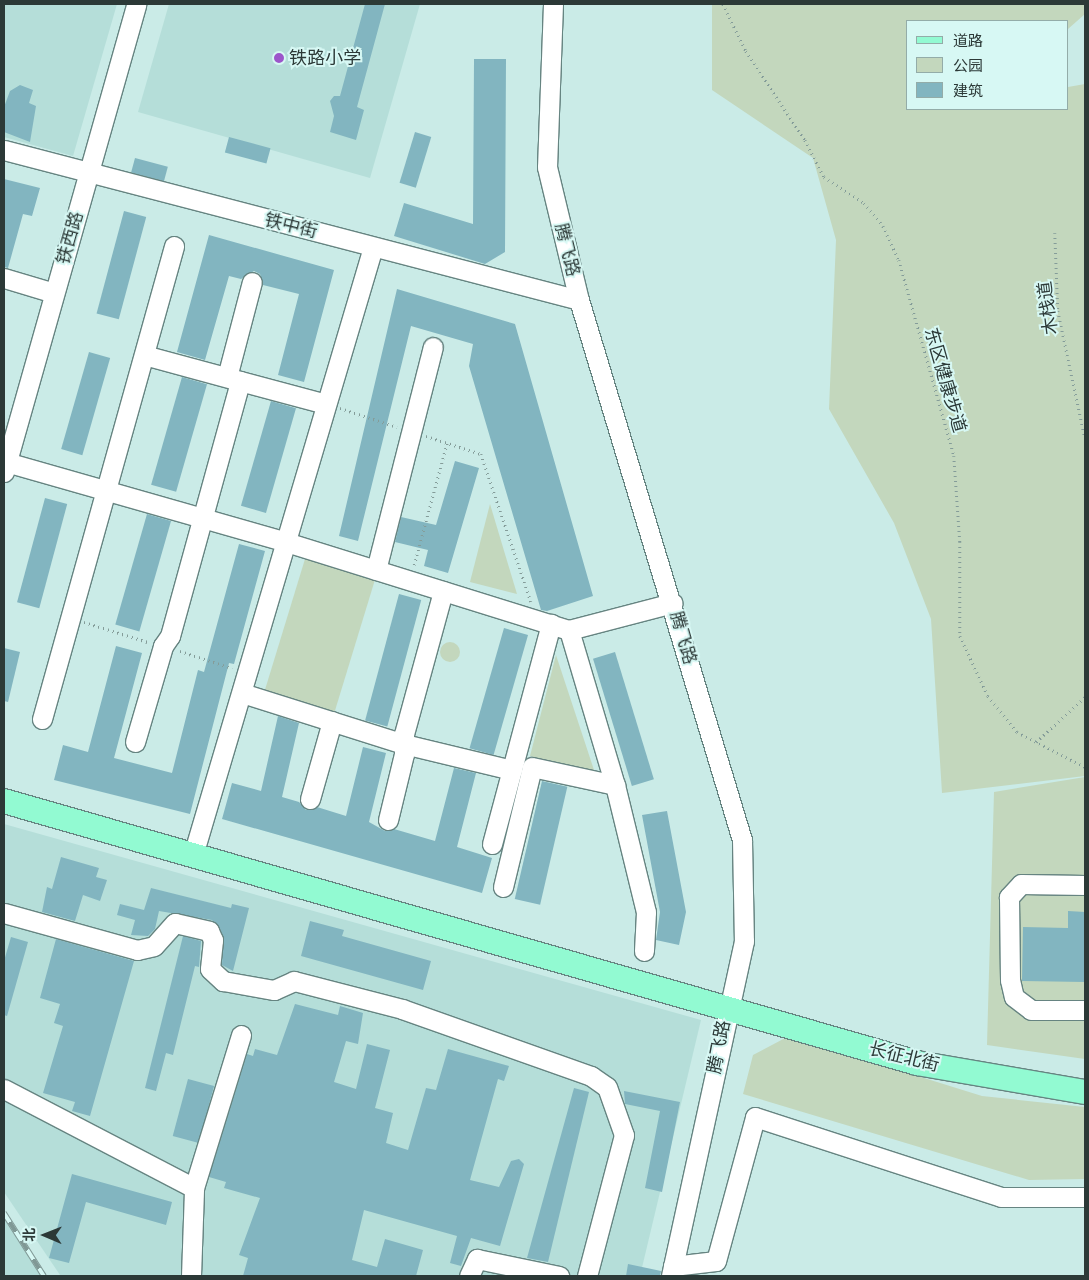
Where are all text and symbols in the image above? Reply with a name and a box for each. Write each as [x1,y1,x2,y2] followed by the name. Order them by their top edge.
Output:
[906,20,1069,110] legend
[953,32,983,50] text: 道路
[289,47,361,69] place label: 铁路小学
[273,52,285,64] marker: 铁路小学
[953,57,983,75] text: 公园
[953,82,983,100] text: 建筑
[52,209,88,267] street label: 铁西路
[262,209,320,243] street label: 铁中街
[550,221,584,279] street label: 腾飞路
[1034,280,1062,336] street label: 木栈道
[920,325,970,435] street label: 东区健康步道
[665,609,701,667] street label: 腾飞路
[703,1018,735,1076] street label: 腾飞路
[866,1038,942,1076] street label: 长征北街
[20,1210,70,1260] north arrow
[21,1228,38,1242] text: 北

